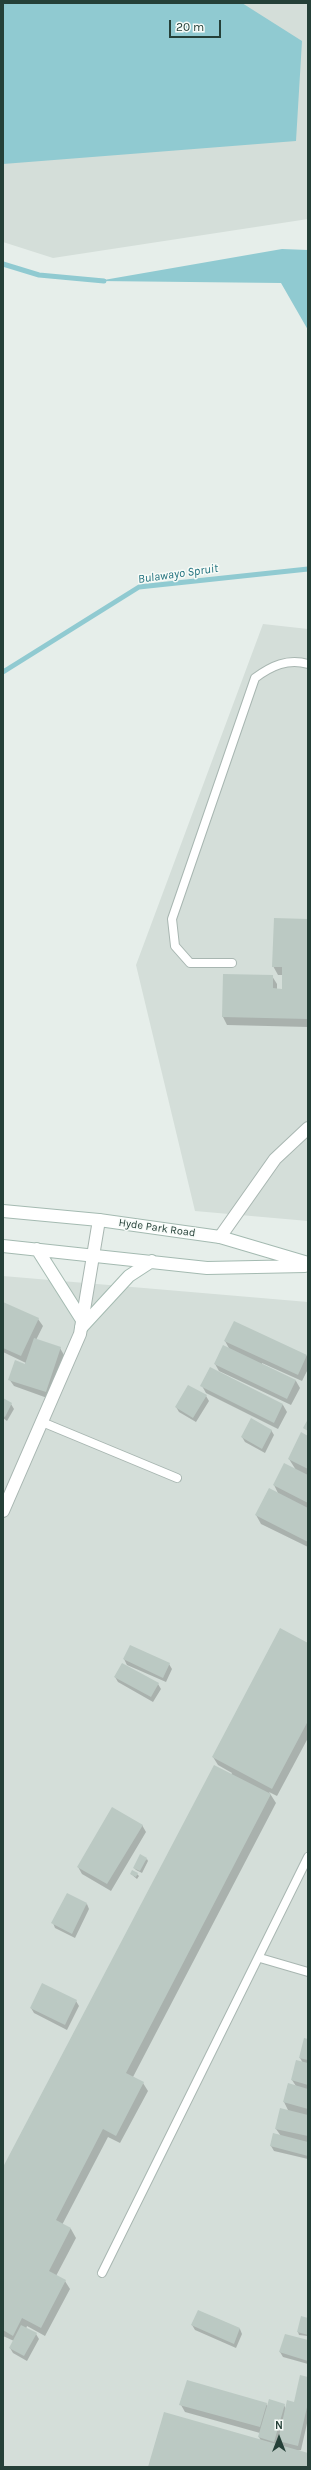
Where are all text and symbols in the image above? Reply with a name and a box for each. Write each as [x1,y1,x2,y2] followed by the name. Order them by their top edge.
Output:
[171,12,223,38] scale bar
[176,20,204,34] text: 20 m
[137,561,219,587] water label: Bulawayo Spruit
[118,1216,196,1240] street label: Hyde Park Road
[259,2418,299,2458] north arrow
[275,2419,283,2432] text: N

